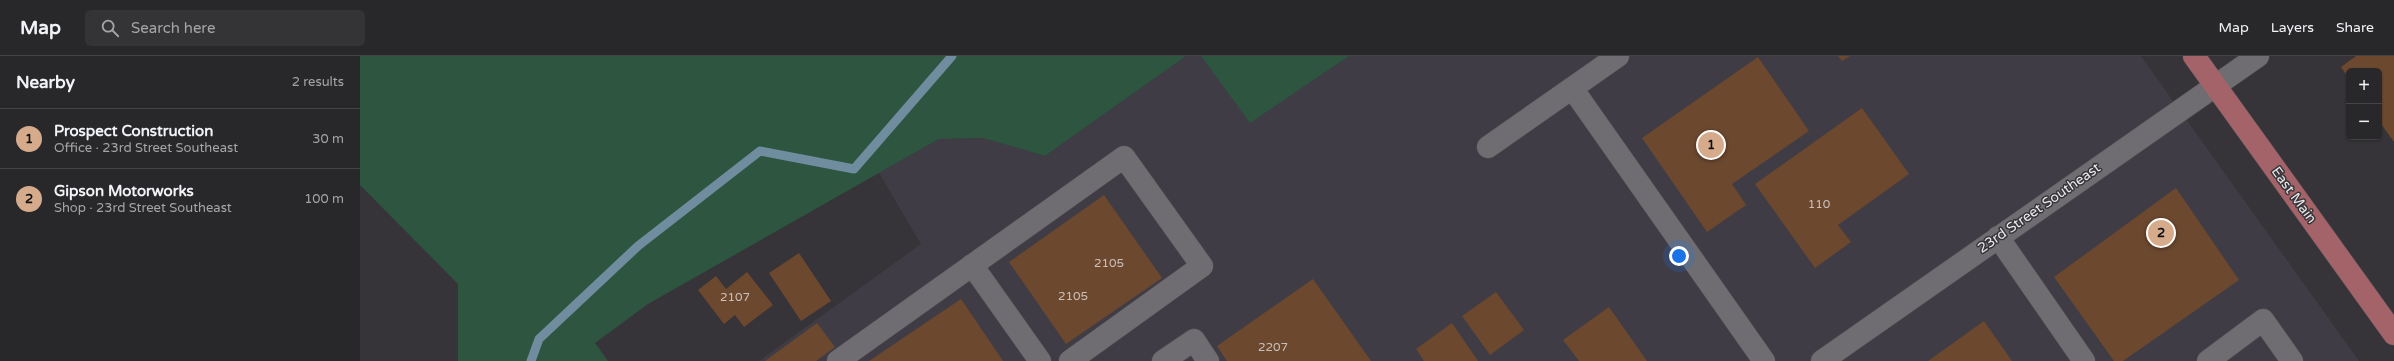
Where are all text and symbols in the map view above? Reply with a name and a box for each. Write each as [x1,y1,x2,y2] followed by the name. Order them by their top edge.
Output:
[85,10,365,46] search box
[20,17,61,39] text: Map
[99,17,121,39] icon: search
[131,19,215,37] text: Search here
[2219,19,2249,36] text: Map
[2271,19,2314,36] text: Layers
[2336,19,2374,36] text: Share
[2346,68,2382,140] map controls
[2346,68,2382,104] button: +
[16,72,75,93] text: Nearby
[292,74,344,90] text: 2 results
[2346,104,2382,140] button: −
[54,122,213,140] text: Prospect Construction
[1698,130,1724,160] pin: 1
[25,131,33,147] text: 1
[312,131,344,147] text: 30 m
[54,140,238,156] text: Office · 23rd Street Southeast
[1974,159,2104,257] street label: 23rd Street Southeast
[2268,163,2320,227] street label: East Main
[54,182,194,200] text: Gipson Motorworks
[25,191,33,207] text: 2
[304,191,344,207] text: 100 m
[1808,197,1831,211] house number: 110
[54,200,232,216] text: Shop · 23rd Street Southeast
[2148,218,2174,248] pin: 2
[1669,246,1689,266] your location
[1094,256,1124,270] house number: 2105
[1058,289,1088,303] house number: 2105
[720,290,750,304] house number: 2107
[1258,340,1288,354] house number: 2207

